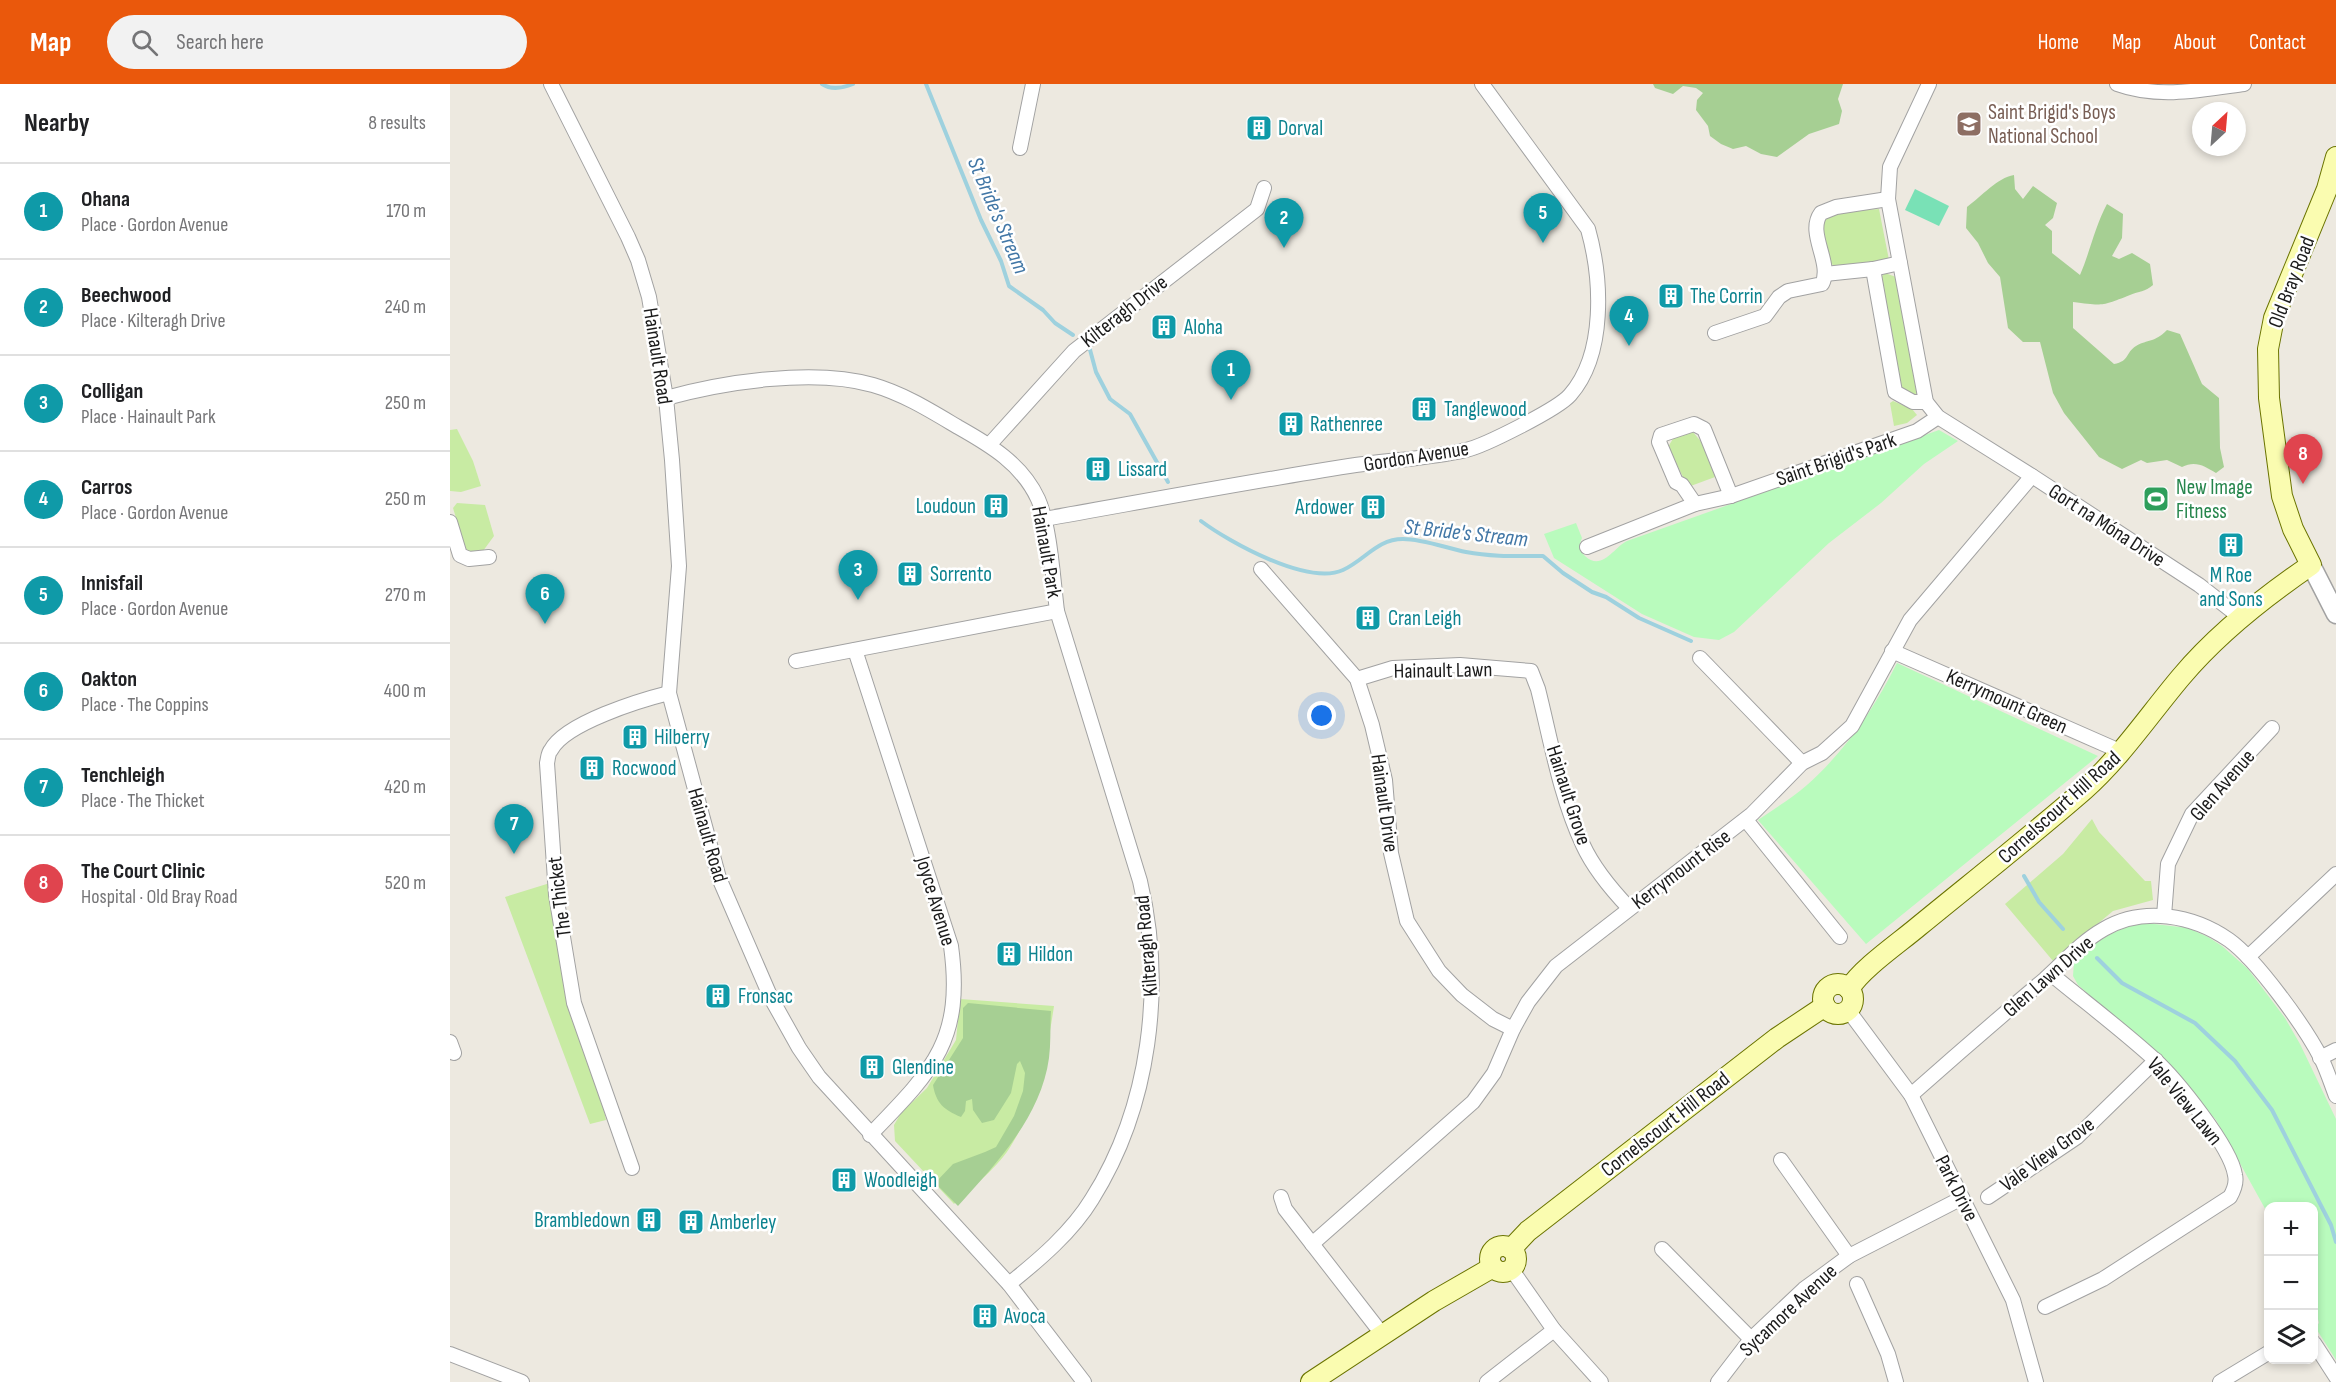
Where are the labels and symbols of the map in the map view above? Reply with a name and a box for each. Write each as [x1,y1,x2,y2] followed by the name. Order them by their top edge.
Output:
[1988,100,2116,149] place label: Saint Brigid's Boys National School
[2192,102,2246,156] north arrow
[1954,109,1984,139] school or university icon: Saint Brigid's Boys National School
[1244,113,1274,143] building icon: Dorval
[1278,116,1323,141] place label: Dorval
[961,153,1034,278] water label: St Bride's Stream
[1524,194,1562,243] pin: 5
[1264,198,1304,248] pin: 2
[2263,233,2320,331] street label: Old Bray Road
[1076,270,1173,353] street label: Kilteragh Drive
[1656,281,1686,311] building icon: The Corrin
[1690,284,1763,309] place label: The Corrin
[1610,296,1648,346] pin: 4
[638,306,677,406] street label: Hainault Road
[1149,312,1179,342] building icon: Aloha
[1183,315,1223,340] place label: Aloha
[1212,350,1250,400] pin: 1
[1409,394,1439,424] building icon: Tanglewood
[1444,397,1527,422] place label: Tanglewood
[1276,409,1306,439] building icon: Rathenree
[1310,412,1383,437] place label: Rathenree
[1773,427,1899,492] street label: Saint Brigid's Park
[2284,434,2322,484] pin: 8
[1362,436,1470,477] street label: Gordon Avenue
[1083,454,1113,484] building icon: Lissard
[1118,457,1167,482] place label: Lissard
[2176,475,2253,524] place label: New Image Fitness
[2044,478,2170,572] street label: Gort na Móna Drive
[2141,484,2171,514] sports icon: New Image Fitness
[981,491,1011,521] building icon: Loudoun
[1358,492,1388,522] building icon: Ardower
[916,494,976,519] place label: Loudoun
[1294,495,1354,520] place label: Ardower
[1026,504,1067,600] street label: Hainault Park
[1403,514,1529,553] water label: St Bride's Stream
[2216,530,2246,560] building icon: M Roe and Sons
[838,550,878,600] pin: 3
[895,559,925,589] building icon: Sorrento
[930,562,992,587] place label: Sorrento
[2199,563,2263,612] place label: M Roe and Sons
[526,574,565,624] pin: 6
[1353,603,1383,633] building icon: Cran Leigh
[1388,606,1461,631] place label: Cran Leigh
[1393,657,1493,684] street label: Hainault Lawn
[1942,664,2071,739] street label: Kerrymount Green
[1307,701,1336,730] your location
[620,722,650,752] building icon: Hilberry
[654,725,710,750] place label: Hilberry
[1541,742,1596,848] street label: Hainault Grove
[2185,744,2260,826] street label: Glen Avenue
[1993,746,2126,869] street label: Cornelscourt Hill Road
[1365,752,1404,854] street label: Hainault Drive
[577,753,607,783] building icon: Rocwood
[612,756,676,781] place label: Rocwood
[682,785,733,885] street label: Hainault Road
[494,804,534,854] pin: 7
[1627,824,1736,915] street label: Kerrymount Rise
[910,852,961,949] street label: Joyce Avenue
[542,855,577,939] street label: The Thicket
[1130,894,1163,998] street label: Kilteragh Road
[1998,930,2099,1022] street label: Glen Lawn Drive
[994,939,1024,969] building icon: Hildon
[1028,942,1073,967] place label: Hildon
[703,981,733,1011] building icon: Fronsac
[738,984,793,1009] place label: Fronsac
[857,1052,887,1082] building icon: Glendine
[2142,1052,2228,1150] street label: Vale View Lawn
[892,1055,954,1080] place label: Glendine
[1596,1066,1735,1182] street label: Cornelscourt Hill Road
[1995,1112,2099,1197] street label: Vale View Grove
[1929,1151,1984,1225] street label: Park Drive
[829,1165,859,1195] building icon: Woodleigh
[864,1168,937,1193] place label: Woodleigh
[634,1205,664,1235] building icon: Brambledown
[676,1207,706,1237] building icon: Amberley
[534,1208,630,1233] place label: Brambledown
[709,1210,776,1235] place label: Amberley
[1734,1259,1842,1362] street label: Sycamore Avenue
[970,1301,1000,1331] building icon: Avoca
[1003,1304,1046,1329] place label: Avoca

